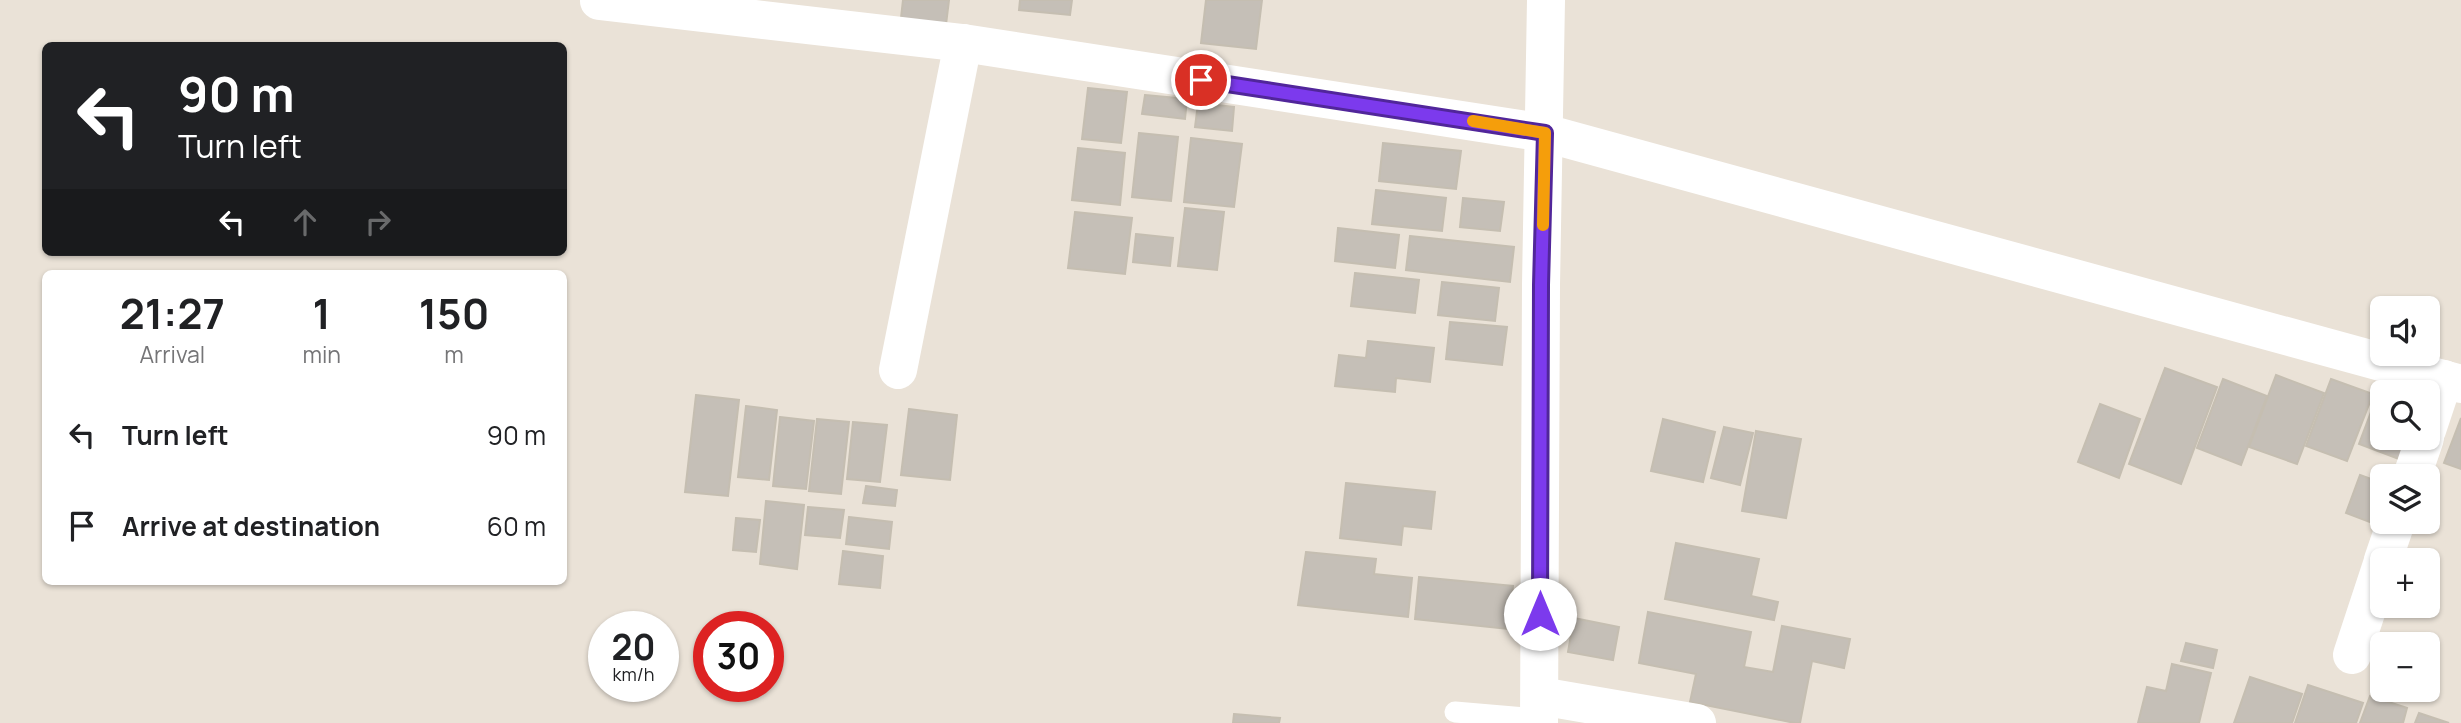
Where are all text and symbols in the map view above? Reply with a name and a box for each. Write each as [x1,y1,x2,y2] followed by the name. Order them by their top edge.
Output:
[1171,50,1231,110] pin
[178,60,295,127] text: 90 m
[1182,61,1220,99] icon: arrive
[63,70,154,161] icon: left
[178,124,302,168] text: Turn left
[213,203,251,241] icon: left
[286,203,324,241] icon: ahead
[359,203,397,241] icon: right
[120,284,225,342] text: 21:27
[313,284,331,342] text: 1
[419,284,489,342] text: 150
[2370,296,2440,702] map controls
[2370,296,2440,366] button: sound
[139,338,205,370] text: Arrival
[303,338,341,370] text: min
[444,338,464,370] text: m
[2370,380,2440,450] button: search
[63,416,101,454] icon: left
[122,417,229,453] text: Turn left
[487,417,546,453] text: 90 m
[2370,464,2440,534] button: layers
[63,507,101,545] icon: arrive
[122,508,380,544] text: Arrive at destination
[487,508,546,544] text: 60 m
[2370,548,2440,618] button: +
[1503,577,1577,651] position arrow
[693,611,784,702] speed limit sign: 30
[612,623,655,671] text: 20
[2370,632,2440,702] button: −
[613,662,654,686] text: km/h

